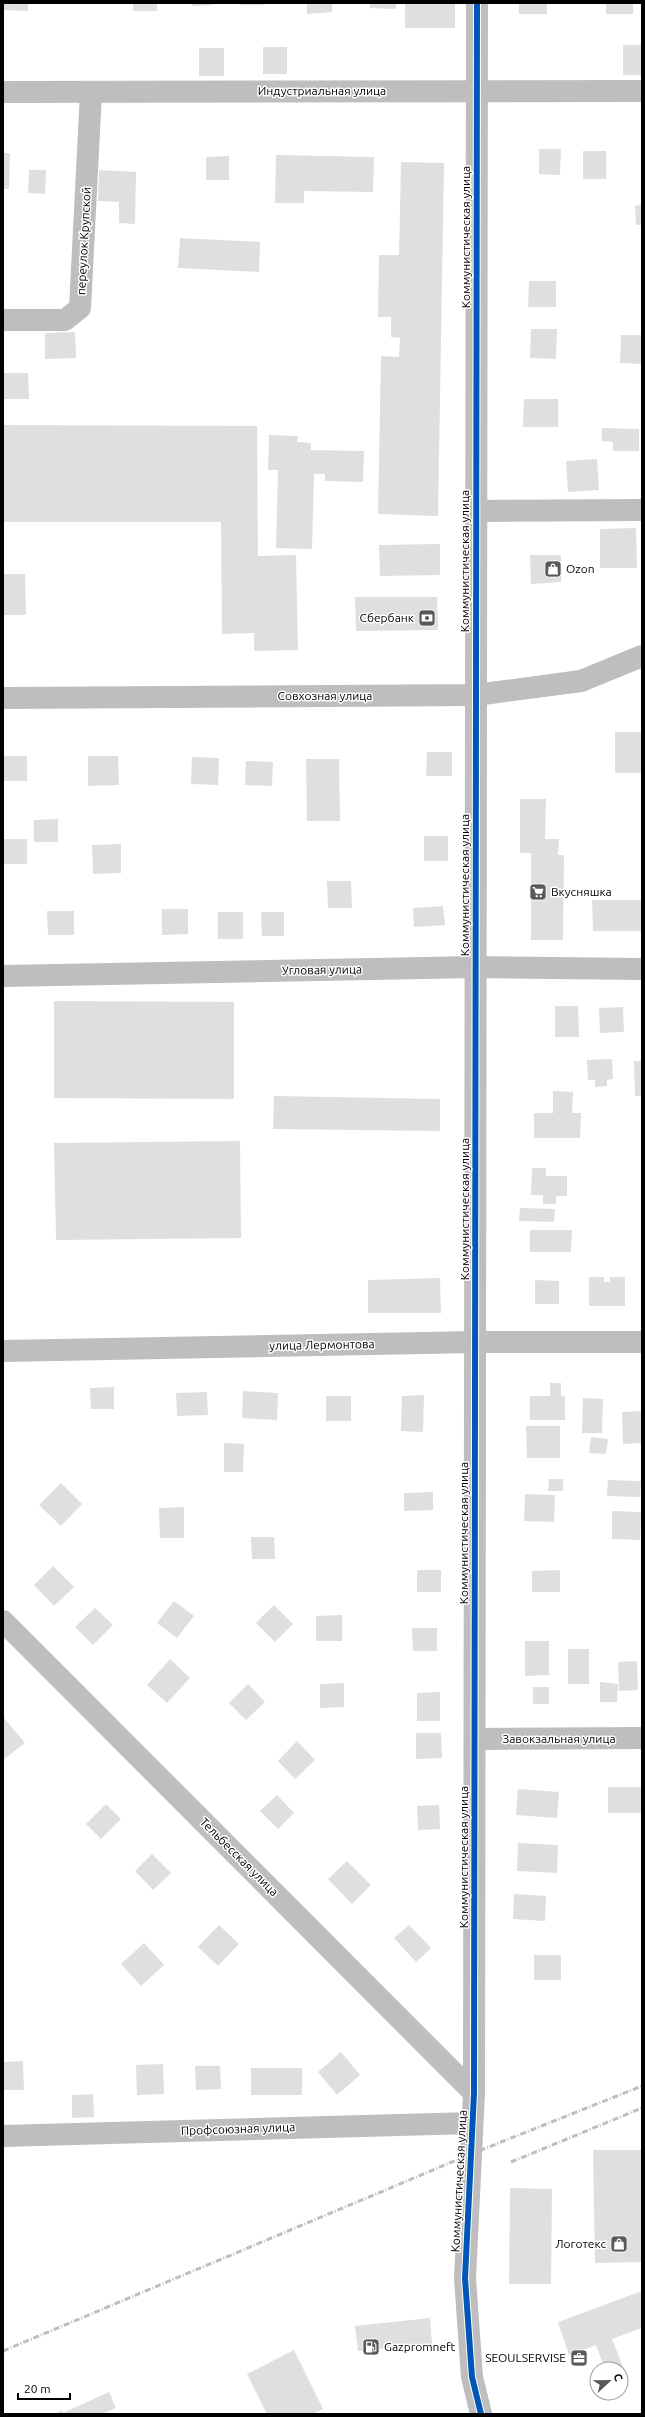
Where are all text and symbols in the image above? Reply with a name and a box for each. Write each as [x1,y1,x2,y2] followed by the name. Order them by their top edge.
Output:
[258,84,386,97] street label: Индустриальная улица
[459,166,472,308] street label: Коммунистическая улица
[74,187,93,295] street label: переулок Крупской
[458,490,471,632] street label: Коммунистическая улица
[543,559,563,579] shop icon: Ozon
[566,562,595,575] place label: Ozon
[417,608,437,628] bank icon: Сбербанк
[360,611,414,624] place label: Сбербанк
[278,689,372,702] street label: Совхозная улица
[458,814,471,956] street label: Коммунистическая улица
[528,882,548,902] supermarket icon: Вкусняшка
[551,885,612,898] place label: Вкусняшка
[282,962,362,977] street label: Угловая улица
[458,1138,471,1280] street label: Коммунистическая улица
[269,1337,375,1352] street label: улица Лермонтова
[457,1462,470,1604] street label: Коммунистическая улица
[502,1732,616,1745] street label: Завокзальная улица
[457,1786,470,1928] street label: Коммунистическая улица
[198,1815,281,1898] street label: Тельбесская улица
[448,2109,469,2253] street label: Коммунистическая улица
[181,2120,295,2137] street label: Профсоюзная улица
[609,2234,629,2254] shop icon: Логотекс
[555,2237,606,2250] place label: Логотекс
[361,2337,381,2357] fuel station icon: Gazpromneft
[384,2340,456,2353] place label: Gazpromneft
[569,2348,589,2368] office icon: SEOULSERVISE
[485,2351,566,2364] place label: SEOULSERVISE
[589,2361,629,2401] north arrow
[611,2372,625,2383] text: С
[18,2375,70,2401] scale bar
[24,2382,51,2395] text: 20 m

